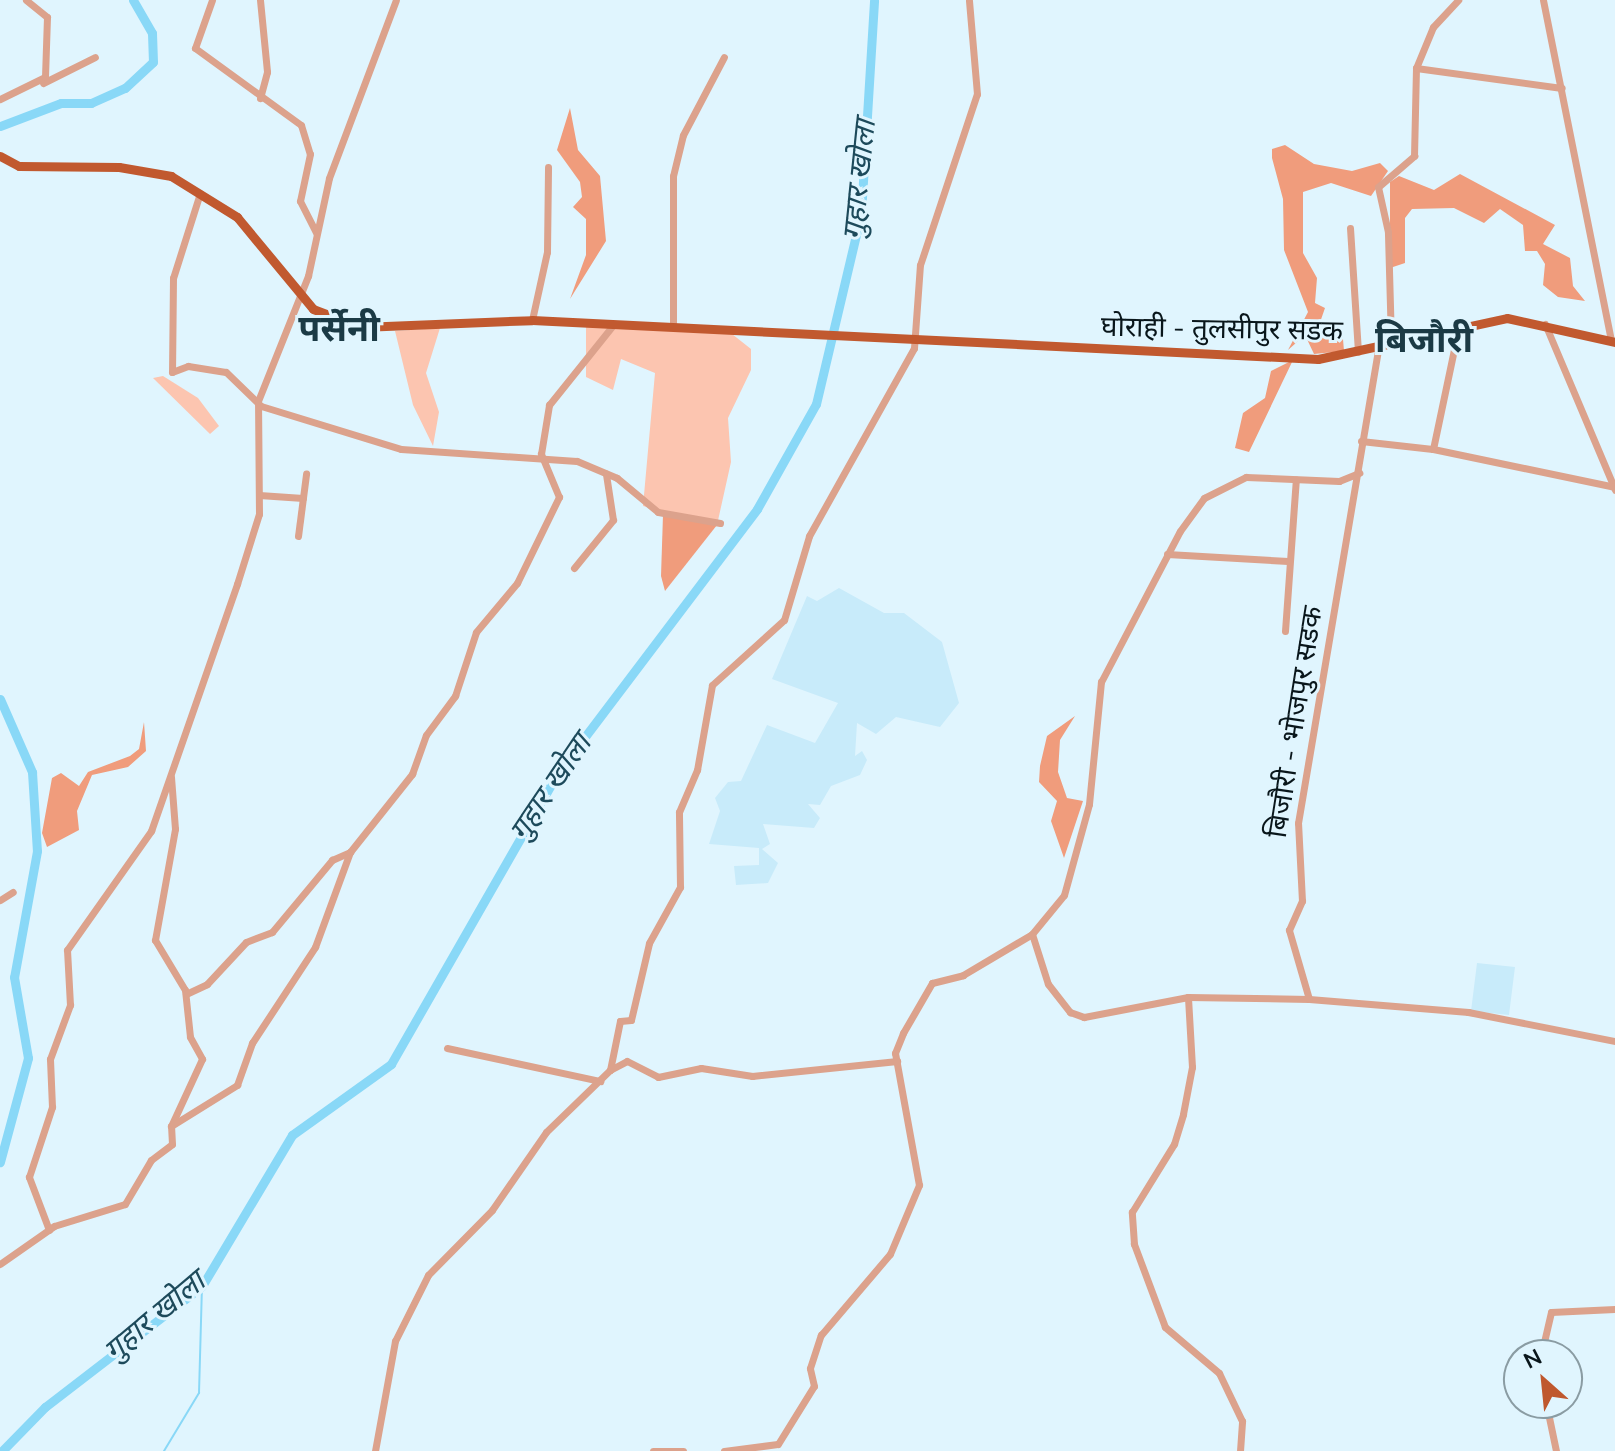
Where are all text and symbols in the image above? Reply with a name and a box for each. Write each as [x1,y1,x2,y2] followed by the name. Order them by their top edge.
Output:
[836,118,884,242] water label: गुहार खोला
[298,308,380,352] district label: पर्सेनी
[1101,310,1343,348] street label: घोराही - तुलसीपुर सडक
[1375,319,1473,363] district label: बिजौरी
[1260,604,1330,840] street label: बिजौरी - भोजपुर सडक
[502,728,600,848] water label: गुहार खोला
[97,1264,213,1370] water label: गुहार खोला
[1503,1339,1583,1419] north arrow
[1519,1342,1547,1377] text: N

